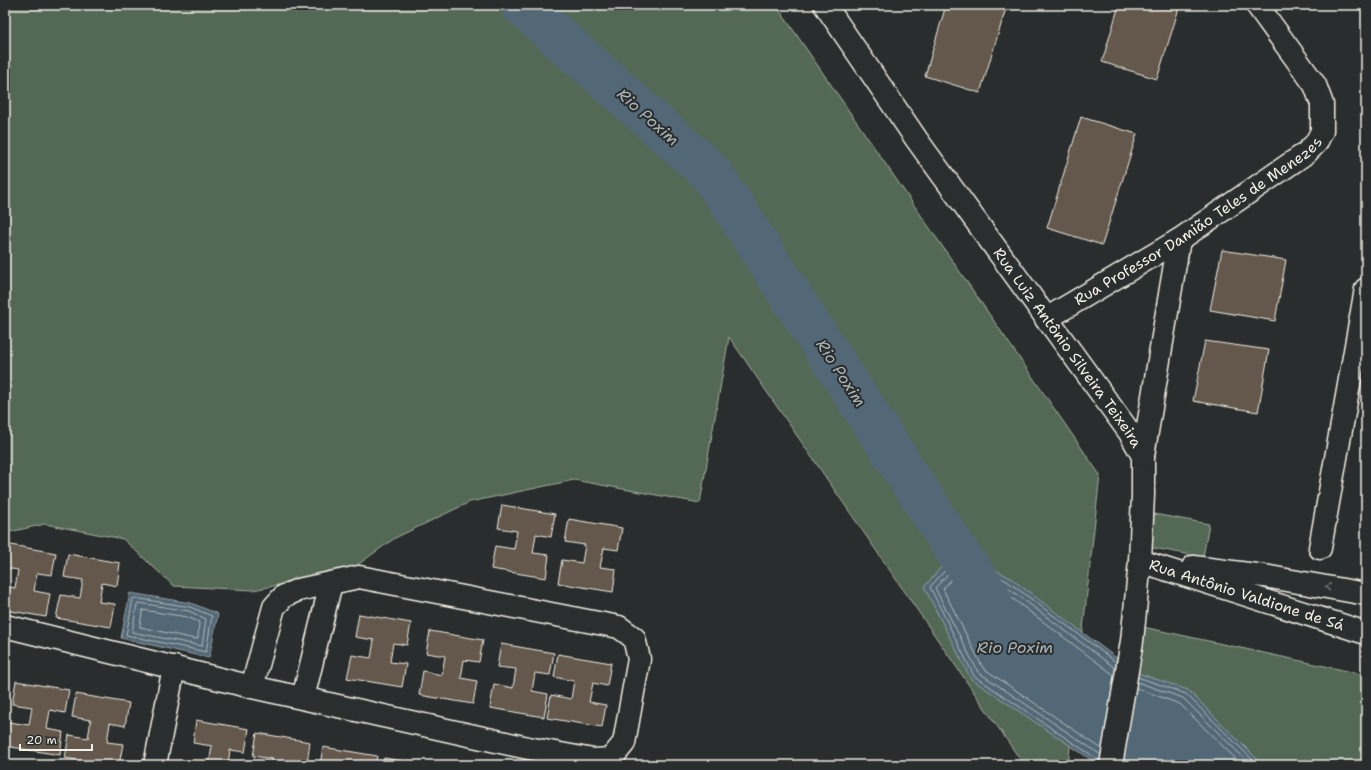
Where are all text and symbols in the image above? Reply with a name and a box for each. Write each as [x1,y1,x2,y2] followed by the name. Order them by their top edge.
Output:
[613,84,683,150] water label: Rio Poxim
[1071,134,1327,310] street label: Rua Professor Damião Teles de Menezes
[989,244,1147,452] street label: Rua Luiz Antônio Silveira Teixeira
[811,335,871,411] water label: Rio Poxim
[1147,555,1347,636] street label: Rua Antônio Valdione de Sá
[1324,584,1331,592] one-way arrow
[977,637,1053,658] water label: Rio Poxim
[20,726,92,752] scale bar
[26,732,57,748] text: 20 m

